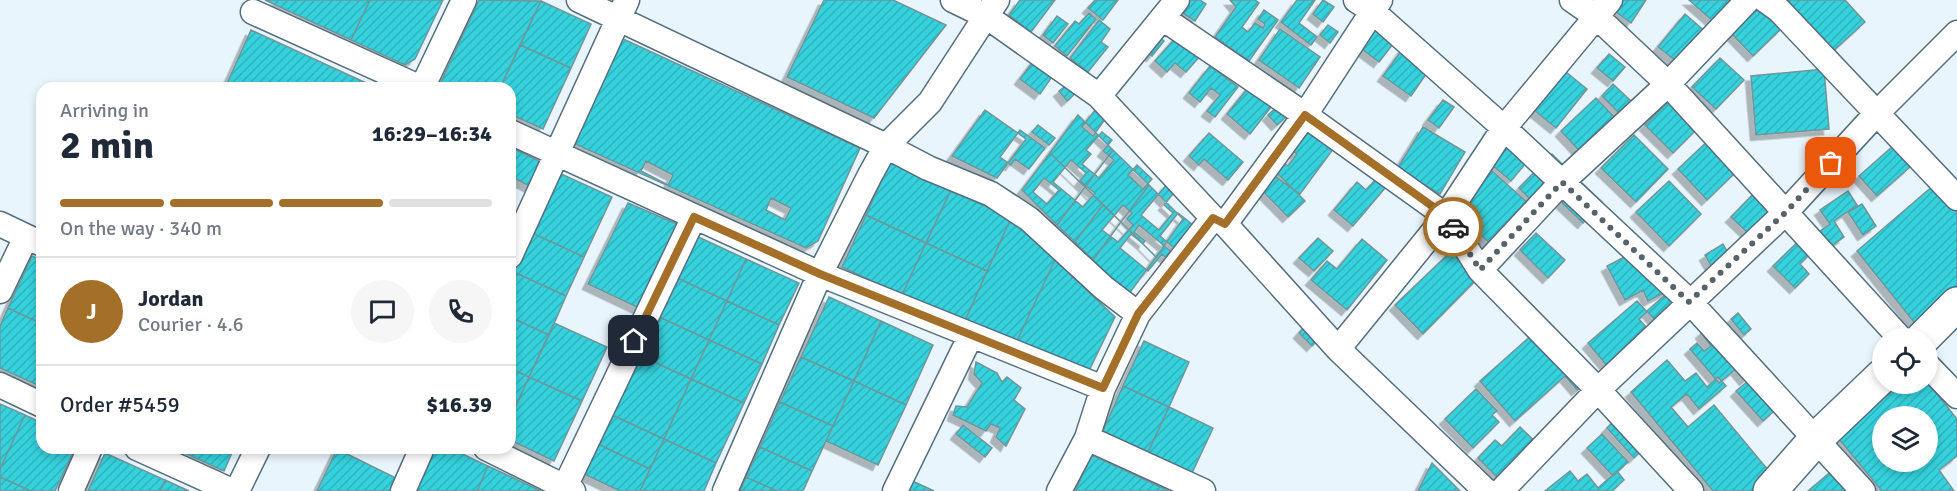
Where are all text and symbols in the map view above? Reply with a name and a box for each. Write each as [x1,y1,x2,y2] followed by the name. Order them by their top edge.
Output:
[60,98,149,123] text: Arriving in
[372,120,492,147] text: 16:29–16:34
[60,121,154,169] text: 2 min
[1805,137,1856,188] pin
[1814,146,1847,179] icon: bag
[1423,197,1483,257] courier
[1437,211,1470,244] icon: car
[60,216,222,241] text: On the way · 340 m
[351,280,414,343] button: chat
[429,280,492,343] button: phone
[138,285,204,312] text: Jordan
[86,298,97,325] text: J
[138,312,244,337] text: Courier · 4.6
[608,315,659,366] pin
[617,324,650,357] icon: home
[1872,328,1938,472] map controls
[1872,328,1938,394] button: locate
[60,391,180,418] text: Order #5459
[426,391,492,418] text: $16.39
[1872,406,1938,472] button: layers

